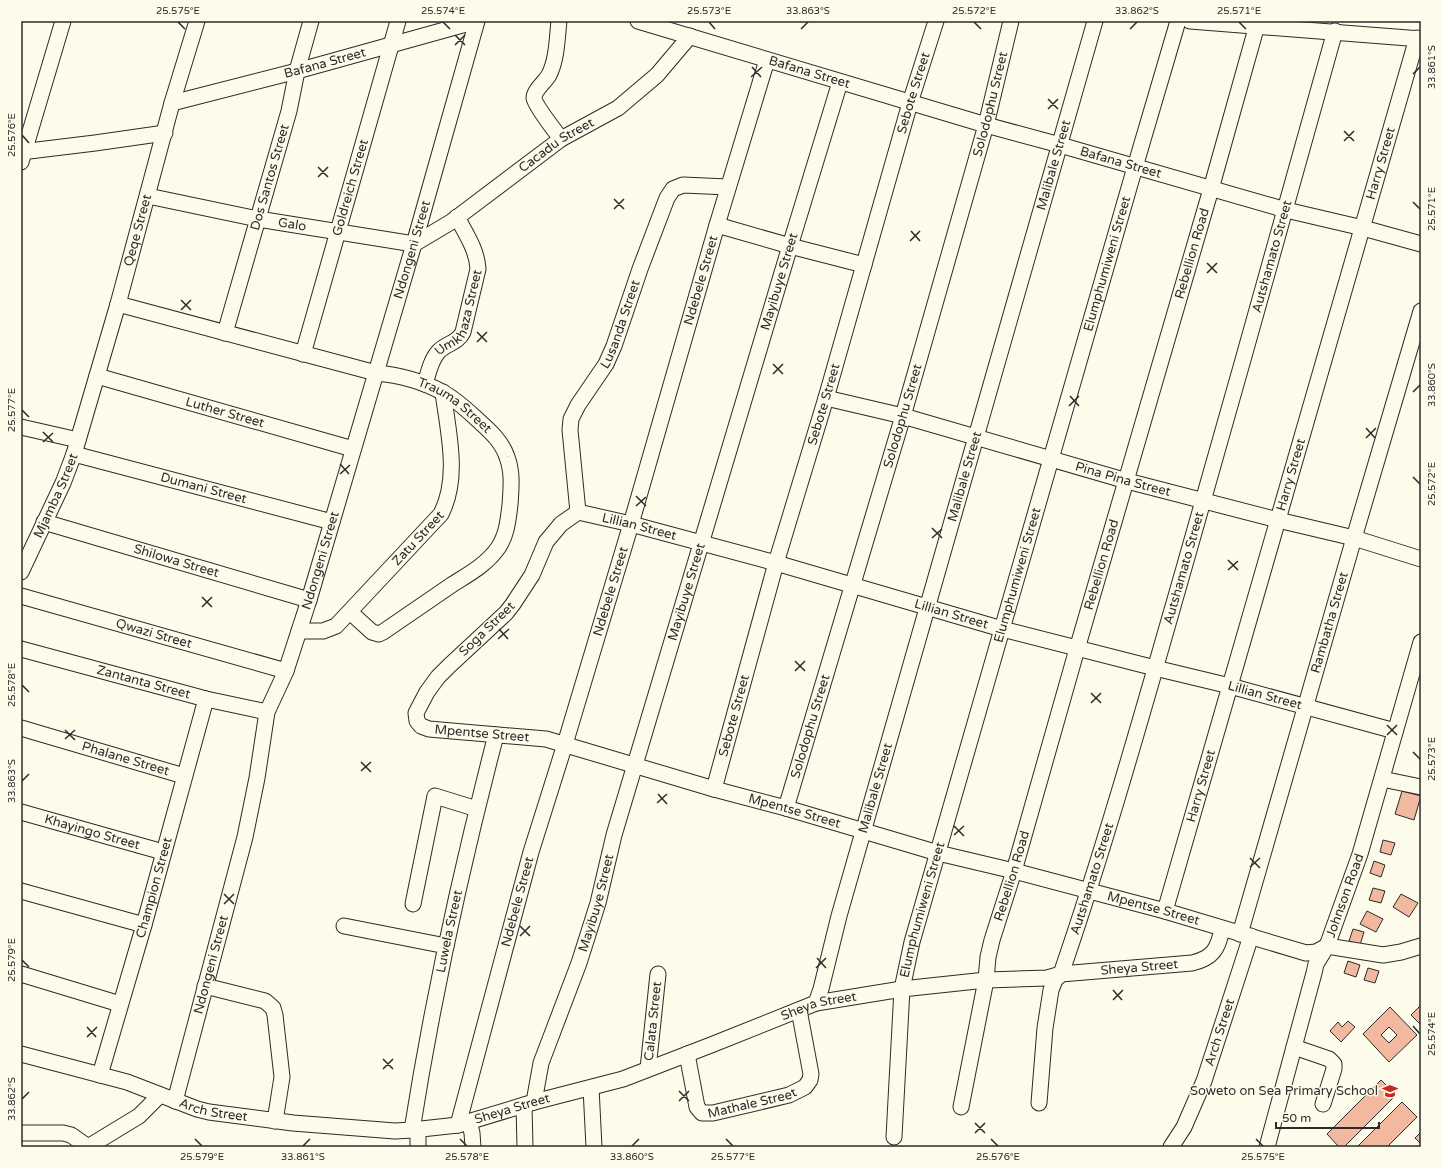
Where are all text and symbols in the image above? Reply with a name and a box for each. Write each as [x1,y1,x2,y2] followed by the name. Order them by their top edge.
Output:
[156,5,200,17] text: 25.575°E
[421,5,465,17] text: 25.574°E
[687,5,731,17] text: 25.573°E
[786,5,830,17] text: 33.863°S
[952,5,996,17] text: 25.572°E
[1115,5,1159,17] text: 33.862°S
[1217,5,1261,17] text: 25.571°E
[282,44,368,82] street label: Bafana Street
[1426,45,1438,89] text: 33.861°S
[894,50,934,136] street label: Sebote Street
[969,50,1011,159] street label: Solodophu Street
[767,53,852,92] street label: Bafana Street
[6,113,18,157] text: 25.576°E
[516,115,597,176] street label: Cacadu Street
[1033,118,1074,212] street label: Malibale Street
[247,122,293,232] street label: Dos Santos Street
[1363,125,1399,202] street label: Harry Street
[329,137,372,238] street label: Goldreich Street
[1078,143,1163,182] street label: Bafana Street
[1426,187,1438,231] text: 25.571°E
[120,193,155,268] street label: Qeqe Street
[1080,194,1134,333] street label: Elumphumiweni Street
[1249,198,1295,315] street label: Autshamato Street
[390,199,434,301] street label: Ndongeni Street
[1171,206,1213,301] street label: Rebellion Road
[277,214,308,235] street label: Galo
[757,231,802,332] street label: Mayibuye Street
[681,234,722,327] street label: Ndebele Street
[431,268,486,359] street label: Umkhaza Street
[597,278,644,372] street label: Lusanda Street
[804,362,843,447] street label: Sebote Street
[880,362,925,470] street label: Solodophu Street
[1426,363,1438,407] text: 33.860°S
[416,374,495,437] street label: Trauma Street
[6,388,18,432] text: 25.577°E
[184,394,266,431] street label: Luther Street
[944,430,985,524] street label: Malibale Street
[1273,437,1309,513] street label: Harry Street
[30,451,82,541] street label: Mjamba Street
[1073,458,1172,500] street label: Pina Pina Street
[1426,462,1438,506] text: 25.572°E
[159,469,248,507] street label: Dumani Street
[991,506,1045,645] street label: Elumphumiweni Street
[389,508,448,569] street label: Zatu Street
[298,510,343,612] street label: Ndongeni Street
[600,510,678,544] street label: Lillian Street
[1160,510,1208,626] street label: Autshamato Street
[1081,517,1122,612] street label: Rebellion Road
[132,541,221,581] street label: Shilowa Street
[664,541,709,643] street label: Mayibuye Street
[590,545,632,638] street label: Ndebele Street
[1307,570,1352,675] street label: Rambatha Street
[912,596,990,633] street label: Lillian Street
[456,598,518,660] street label: Soga Street
[114,615,194,652] street label: Qwazi Street
[95,662,192,702] street label: Zantanta Street
[6,663,18,707] text: 25.578°E
[715,673,753,758] street label: Sebote Street
[787,673,833,780] street label: Solodophu Street
[1226,678,1304,713] street label: Lillian Street
[434,722,530,746] street label: Mpentse Street
[1426,737,1438,781] text: 25.573°E
[80,738,171,779] street label: Phalane Street
[855,741,896,835] street label: Malibale Street
[1183,748,1219,824] street label: Harry Street
[6,759,18,803] text: 33.863°S
[747,790,842,832] street label: Mpentse Street
[43,811,142,853] street label: Khayingo Street
[1067,821,1117,937] street label: Autshamato Street
[990,829,1033,923] street label: Rebellion Road
[133,835,176,940] street label: Champion Street
[897,840,948,979] street label: Elumphumiweni Street
[1323,852,1367,940] street label: Johnson Road
[575,853,617,954] street label: Mayibuye Street
[498,855,537,949] street label: Ndebele Street
[1106,888,1201,929] street label: Mpentse Street
[433,889,466,974] street label: Luwela Street
[190,914,232,1016] street label: Ndongeni Street
[6,938,18,982] text: 25.579°E
[1100,956,1179,979] street label: Sheya Street
[641,981,665,1062] street label: Calata Street
[779,989,858,1024] street label: Sheya Street
[1201,997,1238,1068] street label: Arch Street
[1426,1012,1438,1056] text: 25.574°E
[6,1077,18,1121] text: 33.862°S
[1381,1082,1399,1100] school or university icon: Soweto on Sea Primary School
[1190,1083,1378,1099] place label: Soweto on Sea Primary School
[706,1084,799,1122] street label: Mathale Street
[473,1090,552,1128] street label: Sheya Street
[177,1095,249,1125] street label: Arch Street
[1276,1104,1379,1130] scale bar
[1282,1111,1311,1125] text: 50 m
[180,1151,224,1163] text: 25.579°E
[281,1151,325,1163] text: 33.861°S
[445,1151,489,1163] text: 25.578°E
[610,1151,654,1163] text: 33.860°S
[711,1151,755,1163] text: 25.577°E
[976,1151,1020,1163] text: 25.576°E
[1241,1151,1285,1163] text: 25.575°E

